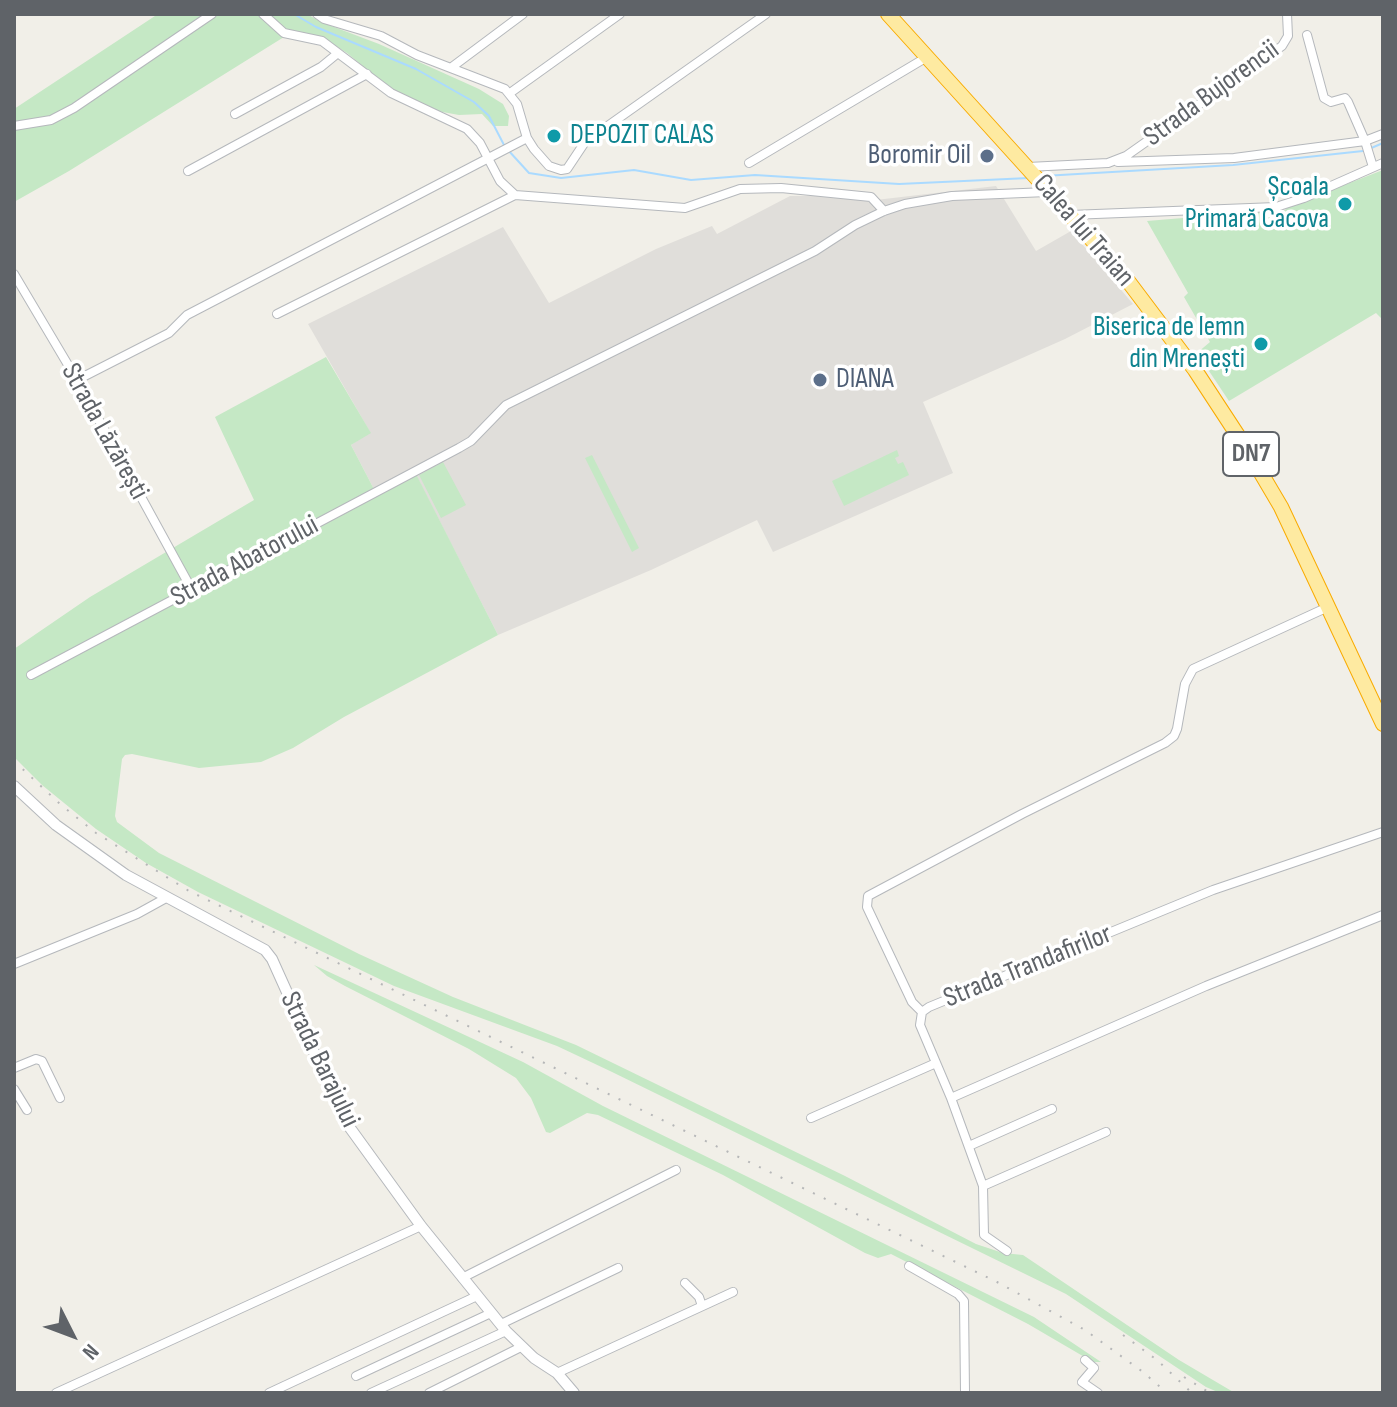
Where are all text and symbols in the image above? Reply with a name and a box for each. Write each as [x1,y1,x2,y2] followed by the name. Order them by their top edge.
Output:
[1138,34,1286,154] street label: Strada Bujorencii
[570,119,714,153] place label: DEPOZIT CALAS
[545,127,563,145] marker: DEPOZIT CALAS
[868,139,971,173] place label: Boromir Oil
[978,147,996,165] marker: Boromir Oil
[1025,168,1141,294] street label: Calea lui Traian
[1185,171,1329,237] place label: Școala Primară Cacova
[1336,195,1354,213] marker: Școala Primară Cacova
[1093,311,1245,377] place label: Biserica de lemn din Mrenești
[1252,335,1270,353] marker: Biserica de lemn din Mrenești
[53,358,155,506] street label: Strada Lăzărești
[836,363,894,397] place label: DIANA
[811,371,829,389] marker: DIANA
[1223,432,1279,476] road number: DN7
[165,509,325,615] street label: Strada Abatorului
[939,918,1117,1016] street label: Strada Trandafirilor
[272,987,366,1133] street label: Strada Barajului
[32,1295,112,1375] north arrow
[76,1338,104,1365] text: N

